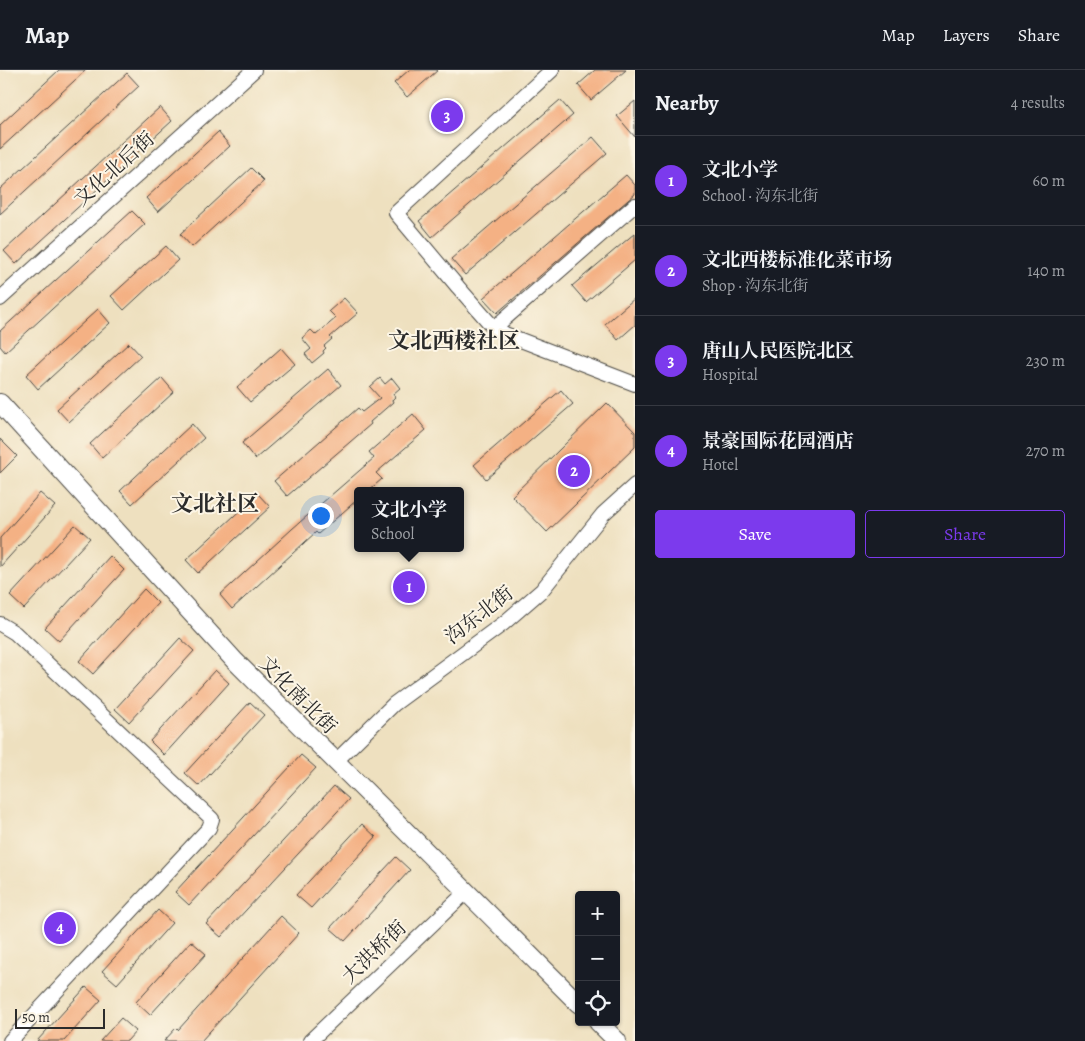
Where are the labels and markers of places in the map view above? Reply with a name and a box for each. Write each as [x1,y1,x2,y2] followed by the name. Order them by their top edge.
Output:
[431,97,463,135] pin: 3
[558,452,590,490] pin: 2
[393,568,425,606] pin: 1
[44,909,76,947] pin: 4

